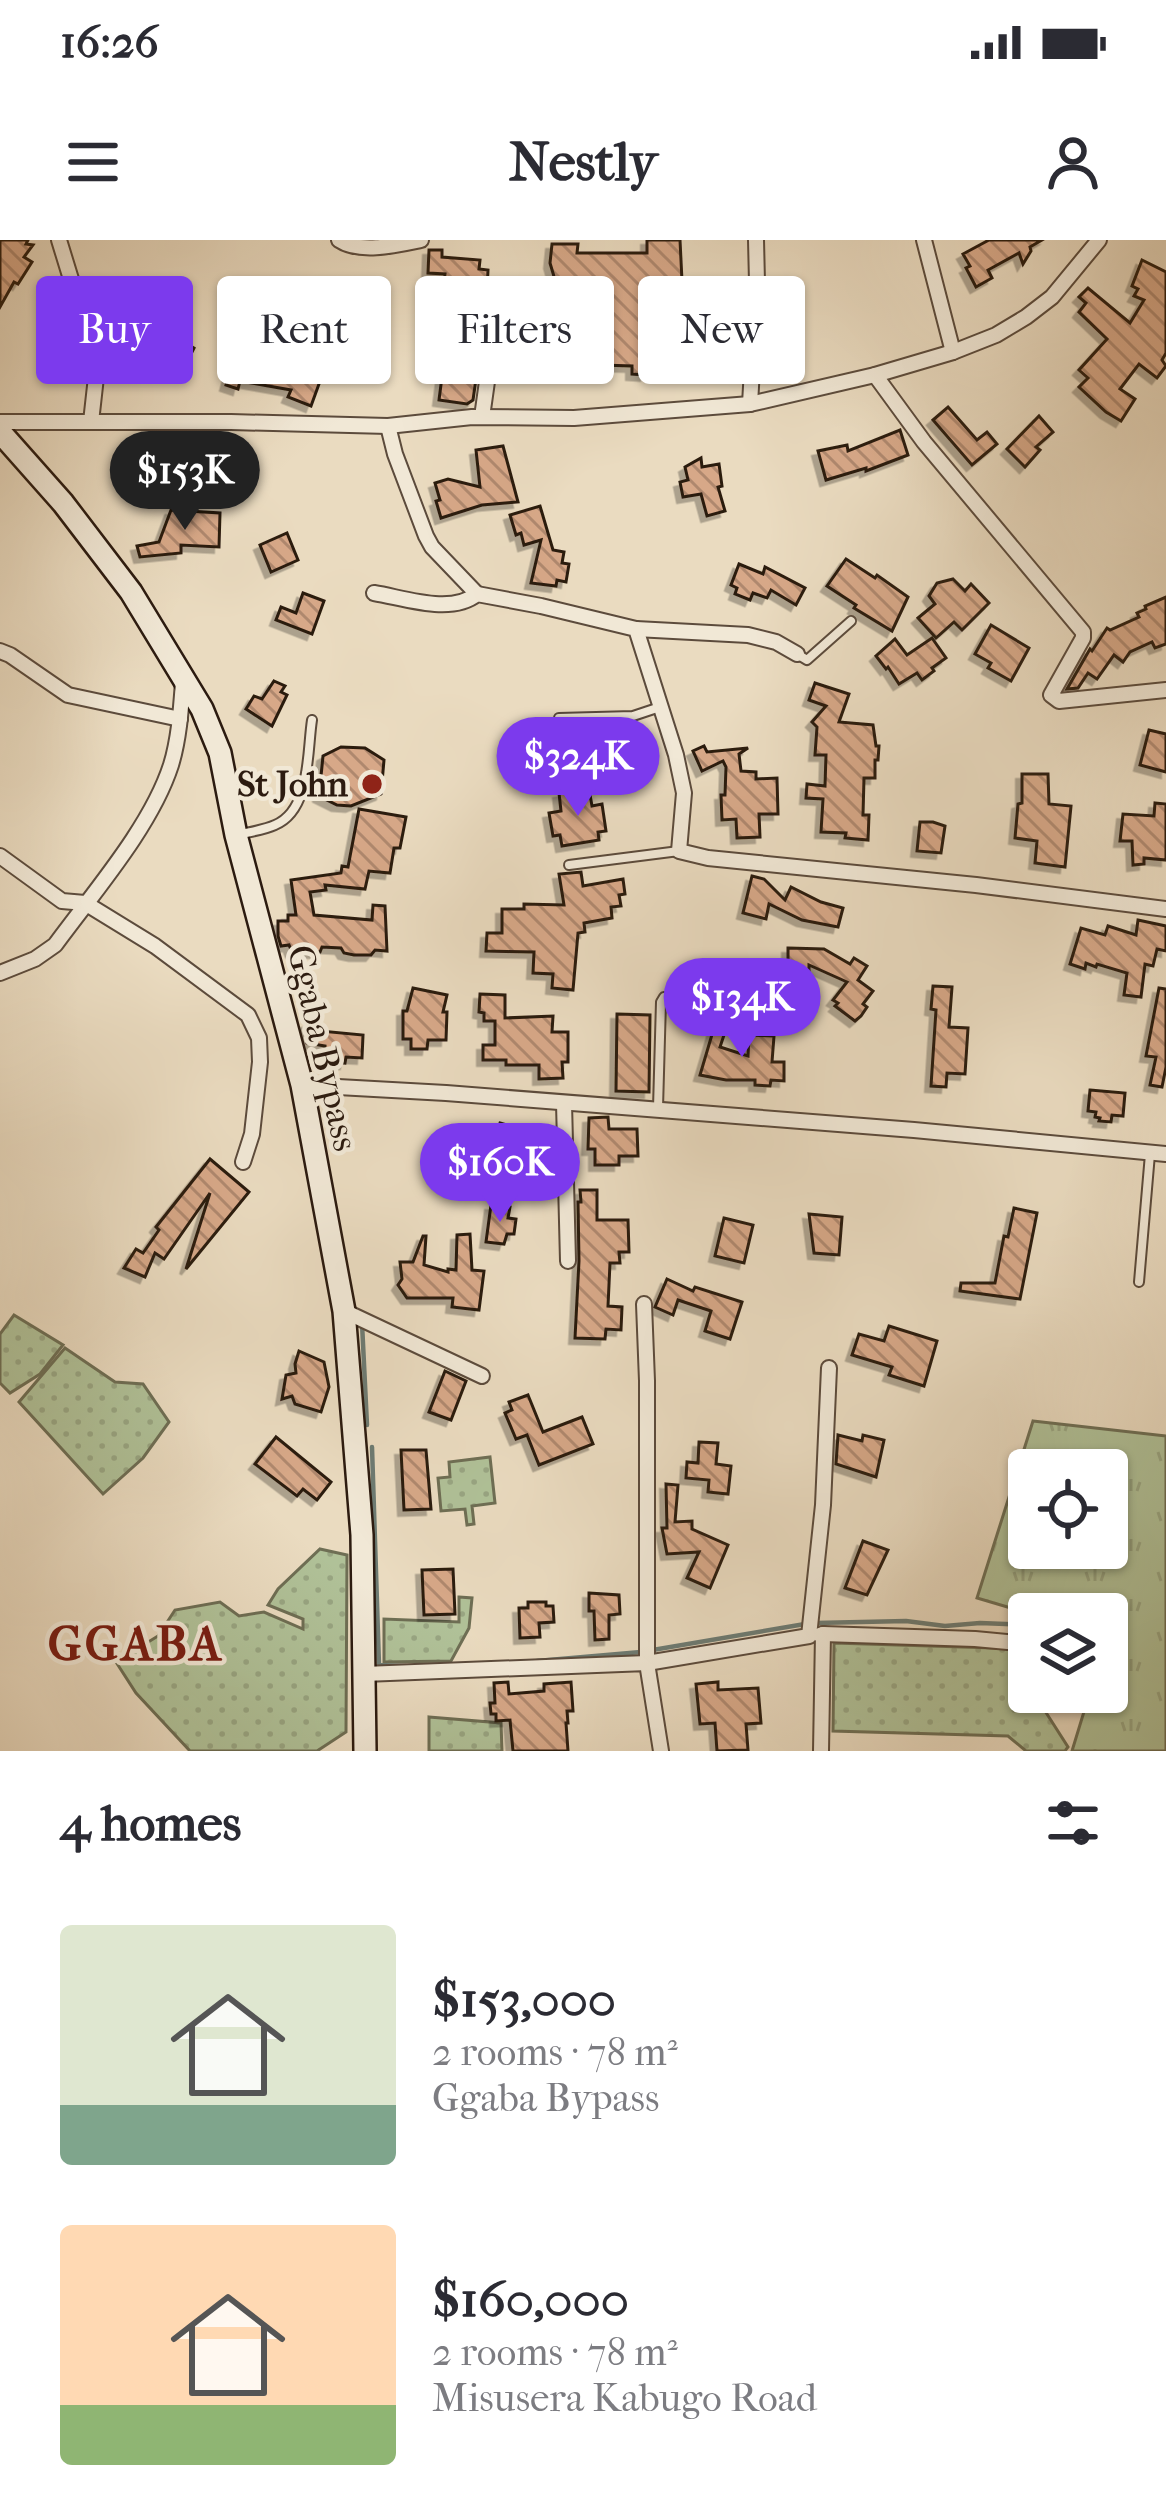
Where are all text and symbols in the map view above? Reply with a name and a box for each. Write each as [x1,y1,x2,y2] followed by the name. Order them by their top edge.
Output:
[60,16,159,69] text: 16:26
[60,129,126,195] icon: menu
[1040,129,1106,195] icon: person
[509,131,657,194] text: Nestly
[36,276,193,384] chip: Buy
[217,276,391,384] chip: Rent
[415,276,614,384] chip: Filters
[638,276,805,384] chip: New
[101,431,269,533] pin: $153K
[137,447,233,493] text: $153K
[494,717,662,819] pin: $324K
[524,733,632,779] text: $324K
[237,763,349,805] place label: St John
[359,771,385,797] marker: St John
[279,941,367,1155] street label: Ggaba Bypass
[658,958,826,1060] pin: $134K
[691,974,793,1020] text: $134K
[416,1123,584,1225] pin: $160K
[447,1139,553,1185] text: $160K
[1008,1449,1128,1713] map controls
[1008,1449,1128,1569] button: locate
[1008,1593,1128,1713] button: layers
[48,1616,224,1672] district label: GGABA
[1040,1790,1106,1856] icon: filters
[60,1793,241,1853] text: 4 homes
[432,1969,616,2029] text: $153,000
[156,1973,300,2117] icon: home
[432,2029,678,2075] text: 2 rooms · 78 m²
[432,2075,659,2121] text: Ggaba Bypass
[432,2269,629,2329] text: $160,000
[156,2273,300,2417] icon: home
[432,2329,678,2375] text: 2 rooms · 78 m²
[432,2375,817,2421] text: Misusera Kabugo Road

